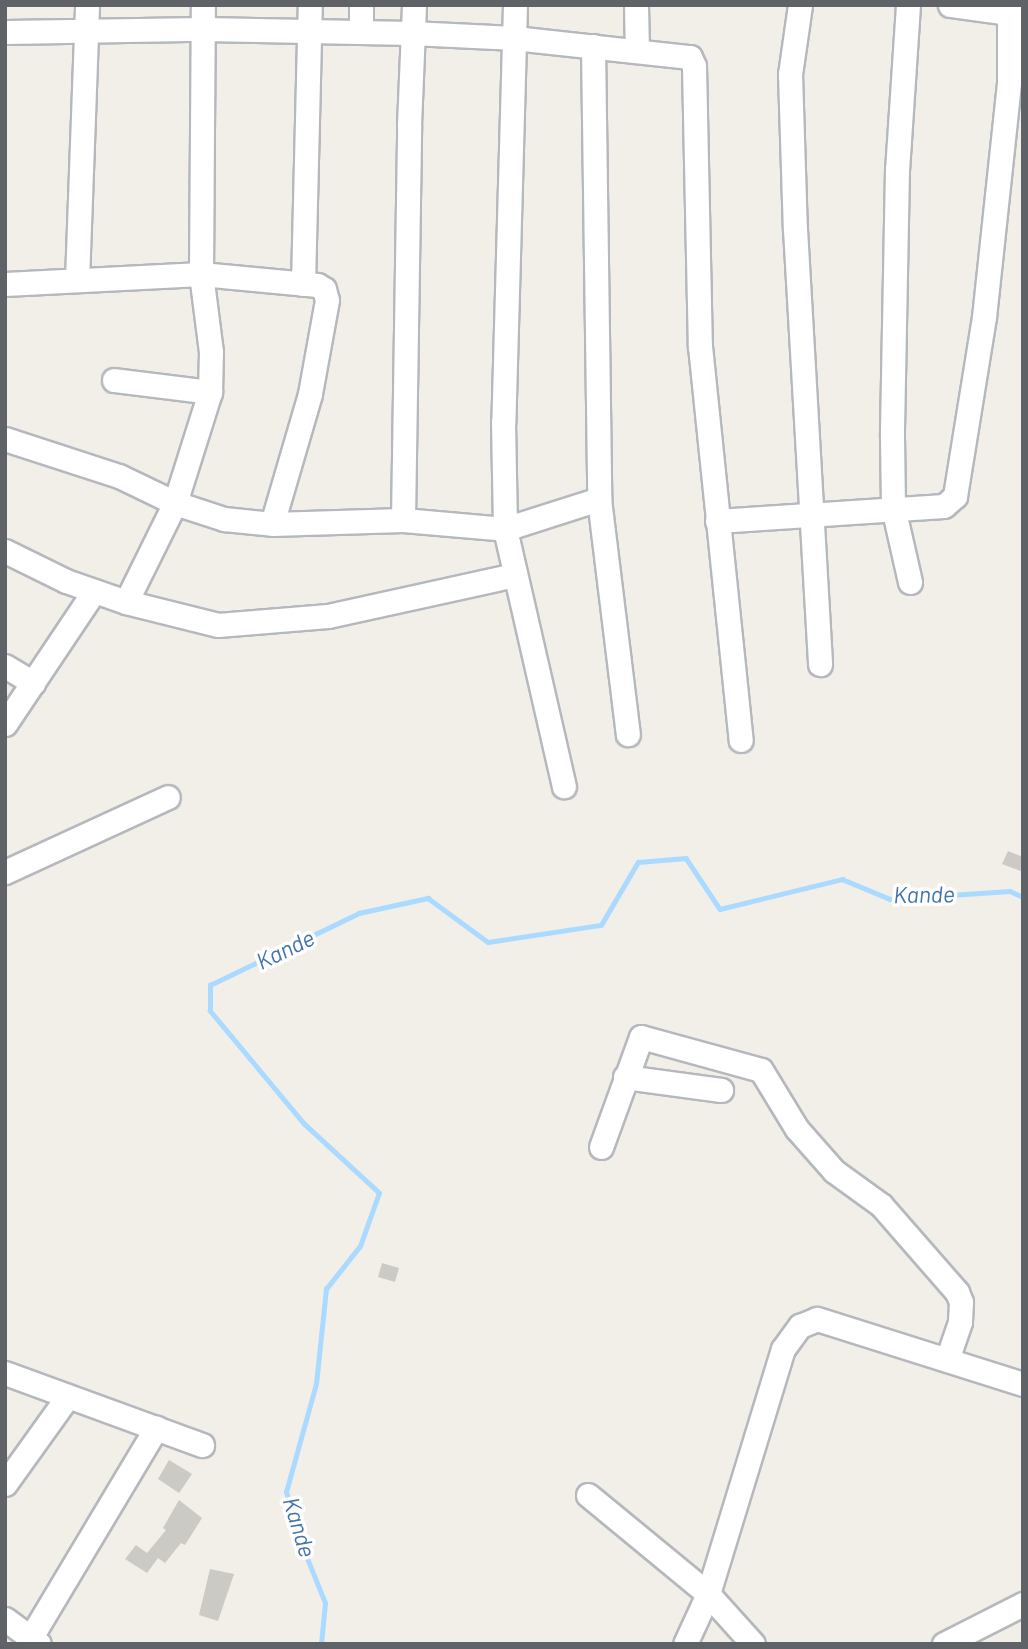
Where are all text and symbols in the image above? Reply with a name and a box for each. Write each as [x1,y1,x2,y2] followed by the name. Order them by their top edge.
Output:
[893,880,955,908] water label: Kande
[251,923,319,975] water label: Kande
[278,1494,322,1560] water label: Kande

